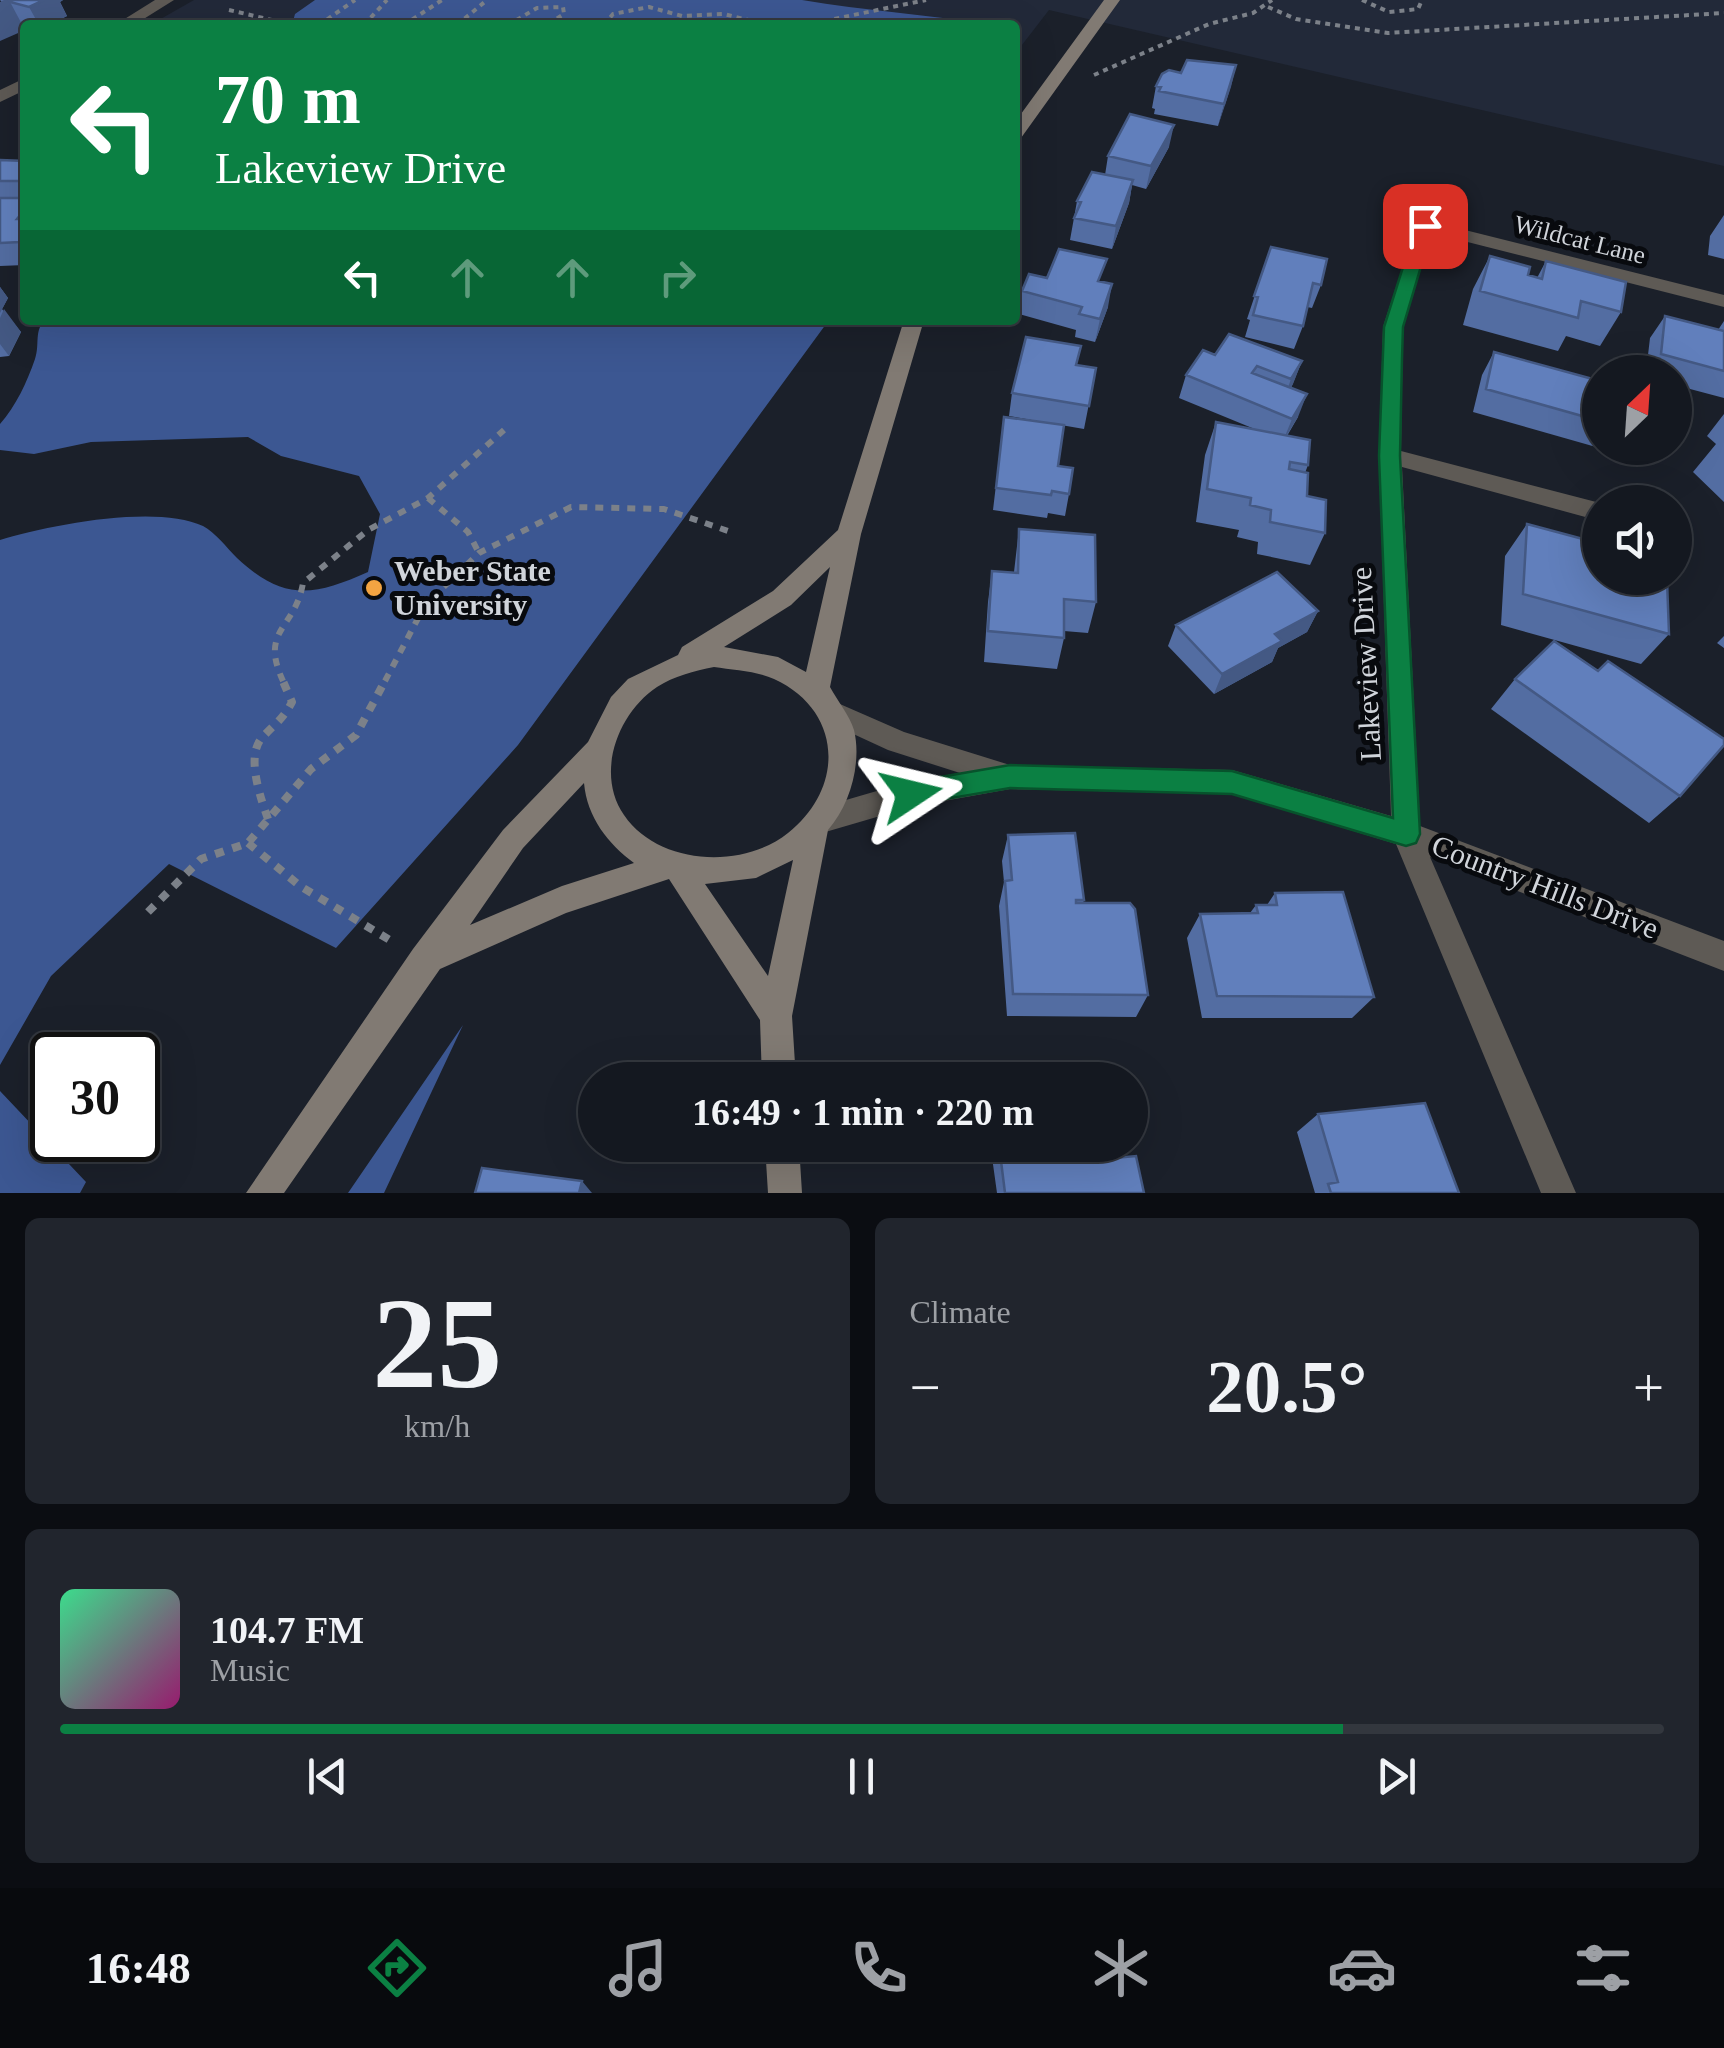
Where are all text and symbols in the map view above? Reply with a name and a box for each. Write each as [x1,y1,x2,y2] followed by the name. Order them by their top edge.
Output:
[50,60,180,190] icon: left
[215,61,361,138] text: 70 m
[215,143,506,193] text: Lakeview Drive
[1383,184,1468,269] pin
[1398,199,1453,254] icon: arrive
[1511,210,1648,269] street label: Wildcat Lane
[335,250,390,305] icon: left
[440,250,495,305] icon: ahead
[545,250,600,305] icon: ahead
[650,250,705,305] icon: right
[1582,355,1692,465] north arrow
[1582,355,1692,595] map controls
[1582,485,1692,595] button: sound
[394,554,551,621] place label: Weber State University
[1344,566,1387,762] street label: Lakeview Drive
[363,577,385,599] marker: Weber State University
[859,742,963,846] position arrow
[1427,828,1663,945] street label: Country Hills Drive
[30,1032,160,1162] speed limit sign: 30
[692,1091,1034,1133] text: 16:49 · 1 min · 220 m
[372,1271,502,1415] text: 25
[910,1294,1011,1330] text: Climate
[1206,1345,1367,1428] text: 20.5°
[910,1357,941,1418] text: −
[1633,1357,1664,1418] text: +
[404,1408,470,1444] text: km/h
[210,1609,364,1651] text: 104.7 FM
[210,1652,290,1688] text: Music
[300,1749,355,1804] icon: previous
[834,1749,889,1804] icon: pause
[1369,1749,1424,1804] icon: next
[362,1933,432,2003] icon: directions
[603,1933,673,2003] icon: music
[844,1933,914,2003] icon: phone
[1086,1933,1156,2003] icon: climate
[1327,1933,1397,2003] icon: car
[1568,1933,1638,2003] icon: filters
[86,1943,191,1993] text: 16:48

